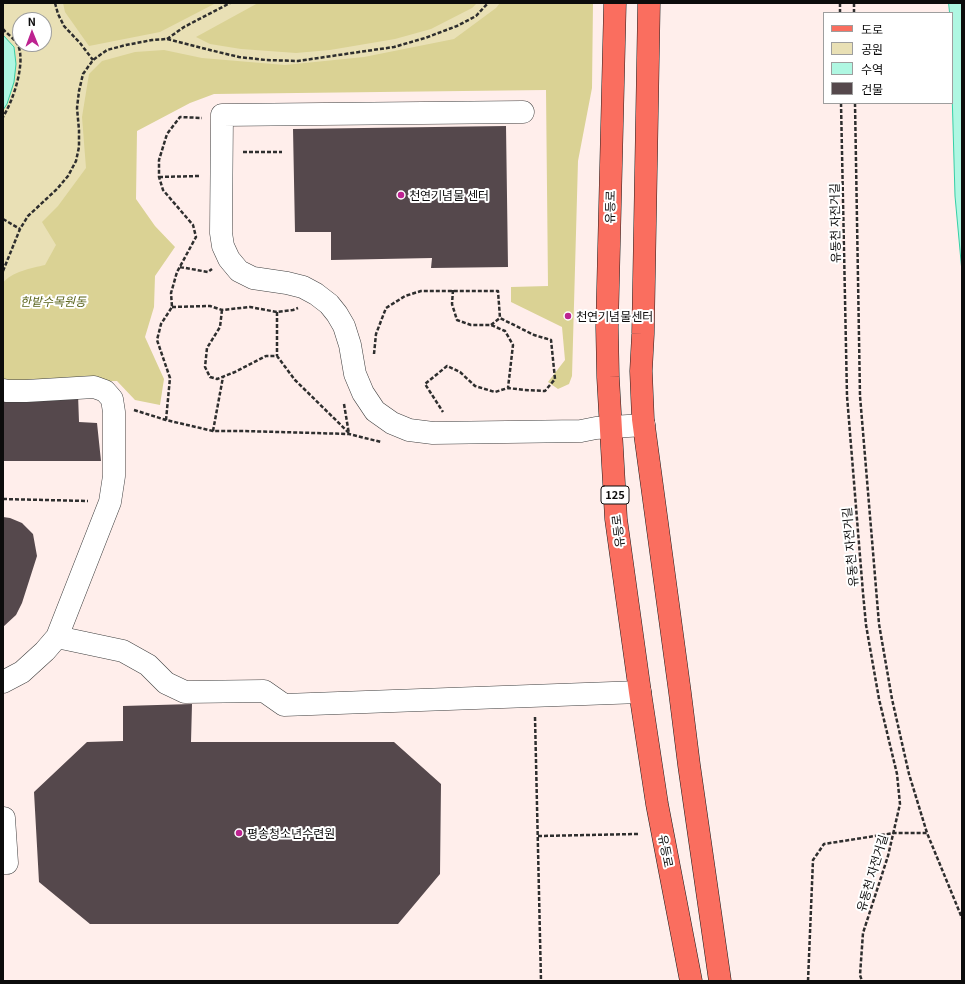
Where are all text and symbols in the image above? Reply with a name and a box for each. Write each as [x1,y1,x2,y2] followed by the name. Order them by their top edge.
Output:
[12,12,52,52] north arrow
[823,12,953,104] legend
[28,13,36,29] text: N
[861,20,883,37] text: 도로
[861,40,883,57] text: 공원
[861,60,883,77] text: 수역
[861,80,883,97] text: 건물
[827,183,843,263] street label: 유동천 자전거길
[409,188,489,202] place label: 천연기념물 센터
[396,190,406,200] marker: 천연기념물 센터
[603,190,617,224] street label: 유등로
[20,294,86,308] park label: 한밭수목원동
[576,309,653,323] place label: 천연기념물센터
[563,311,573,321] marker: 천연기념물센터
[601,486,629,504] road number: 125
[839,507,861,587] street label: 유동천 자전거길
[609,514,627,548] street label: 유등로
[247,826,335,840] place label: 평송청소년수련원
[234,828,244,838] marker: 평송청소년수련원
[656,833,676,869] street label: 유등로
[853,833,891,913] street label: 유동천 자전거길

